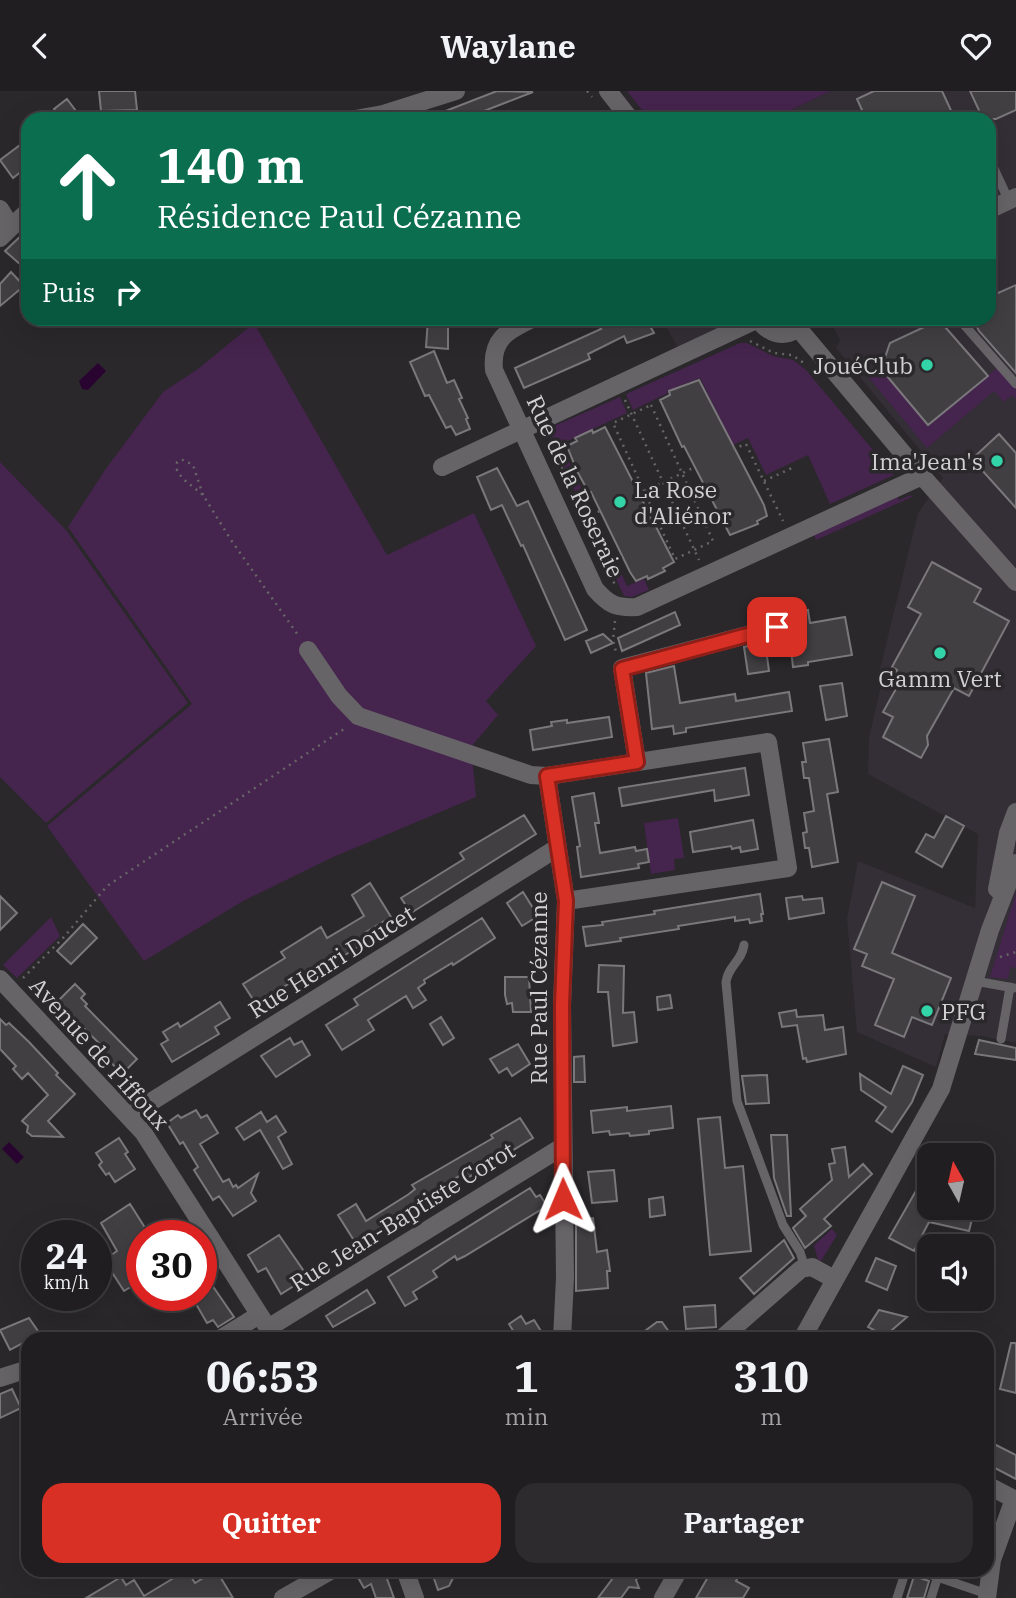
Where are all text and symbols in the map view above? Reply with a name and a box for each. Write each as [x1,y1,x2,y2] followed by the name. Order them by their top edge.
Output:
[440,25,576,67] text: Waylane
[21,27,59,65] icon: back
[957,27,995,65] icon: heart
[157,133,304,196] text: 140 m
[42,140,133,231] icon: ahead
[157,195,522,237] text: Résidence Paul Cézanne
[109,273,147,311] icon: right
[42,275,95,309] text: Puis
[813,350,913,380] place label: JouéClub
[919,357,935,373] marker: JouéClub
[521,390,631,582] street label: Rue de la Roseraie
[871,446,983,476] place label: Ima'Jean's
[989,453,1005,469] marker: Ima'Jean's
[634,474,731,530] place label: La Rose d'Aliénor
[612,494,628,510] marker: La Rose d'Aliénor
[747,597,807,657] pin
[758,608,796,646] icon: arrive
[932,645,948,661] marker: Gamm Vert
[878,663,1002,693] place label: Gamm Vert
[523,891,553,1085] street label: Rue Paul Cézanne
[242,898,420,1024] street label: Rue Henri Doucet
[24,970,177,1136] street label: Avenue de Piffoux
[941,996,986,1026] place label: PFG
[919,1003,935,1019] marker: PFG
[284,1134,520,1298] street label: Rue Jean-Baptiste Corot
[917,1143,994,1220] north arrow
[917,1143,994,1311] map controls
[526,1162,600,1236] position arrow
[126,1220,217,1311] speed limit sign: 30
[45,1233,88,1279] text: 24
[917,1234,994,1311] button: sound
[44,1271,89,1294] text: km/h
[206,1349,320,1404] text: 06:53
[514,1349,539,1404] text: 1
[733,1349,809,1404] text: 310
[223,1401,303,1431] text: Arrivée
[505,1401,548,1431] text: min
[760,1401,782,1431] text: m
[42,1483,501,1563] button: Quitter
[515,1483,973,1563] button: Partager

